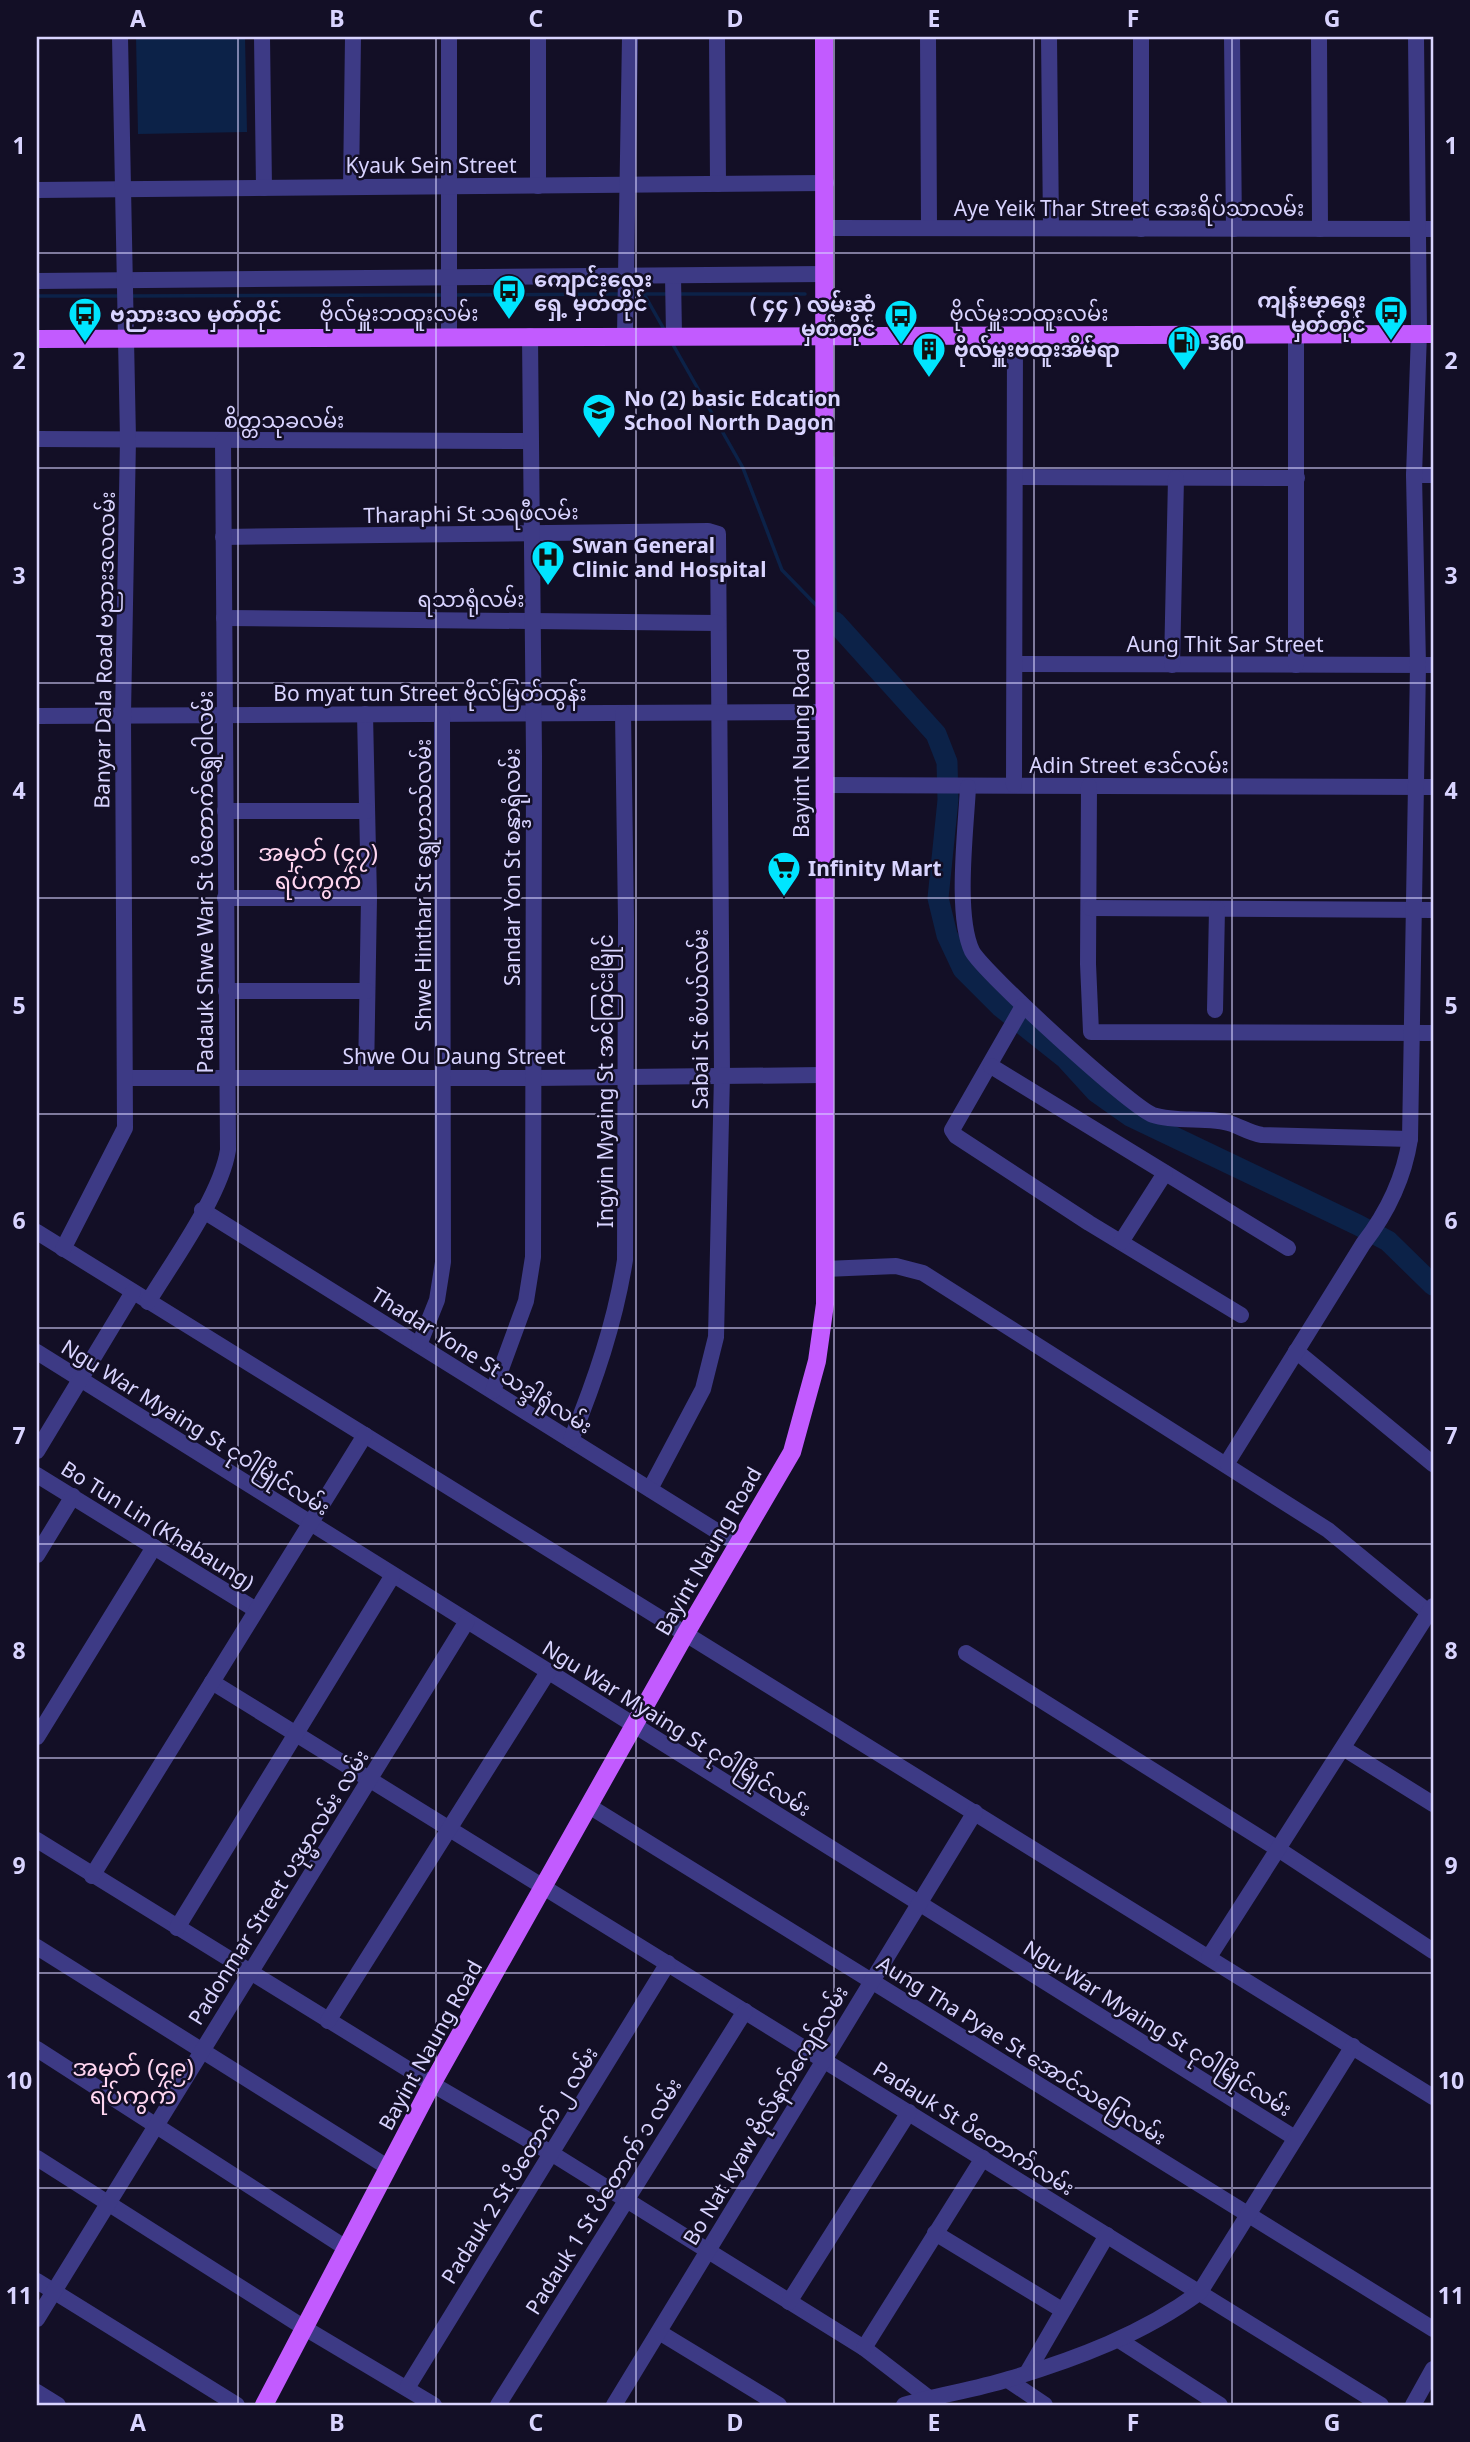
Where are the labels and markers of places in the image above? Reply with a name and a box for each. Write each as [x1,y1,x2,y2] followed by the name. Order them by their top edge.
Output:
[534,264,652,321] place label: ကျောင်းလေး ရှေ့ မှတ်တိုင်
[490,272,528,321] bus stop icon: ကျောင်းလေး ရှေ့ မှတ်တိုင်
[1257,285,1366,342] place label: ကျန်းမာရေး မှတ်တိုင်
[750,289,876,346] place label: ( ၄၄ ) လမ်းဆုံ မှတ်တိုင်
[1372,293,1410,342] bus stop icon: ကျန်းမာရေး မှတ်တိုင်
[66,295,104,344] bus stop icon: ဗညားဒလ မှတ်တိုင်
[882,297,920,346] bus stop icon: ( ၄၄ ) လမ်းဆုံ မှတ်တိုင်
[110,299,282,332] place label: ဗညားဒလ မှတ်တိုင်
[1165,323,1203,372] fuel station icon: 360
[1208,328,1244,356] place label: 360
[910,330,948,379] building icon: ဗိုလ်မှူးဗထူးအိမ်ရာ
[954,334,1120,367] place label: ဗိုလ်မှူးဗထူးအိမ်ရာ
[624,384,841,436] place label: No (2) basic Edcation School North Dagon
[580,391,618,440] school or university icon: No (2) basic Edcation School North Dagon
[572,531,766,583] place label: Swan General Clinic and Hospital
[529,538,567,587] hospital icon: Swan General Clinic and Hospital
[765,849,803,898] supermarket icon: Infinity Mart
[808,854,942,882] place label: Infinity Mart

